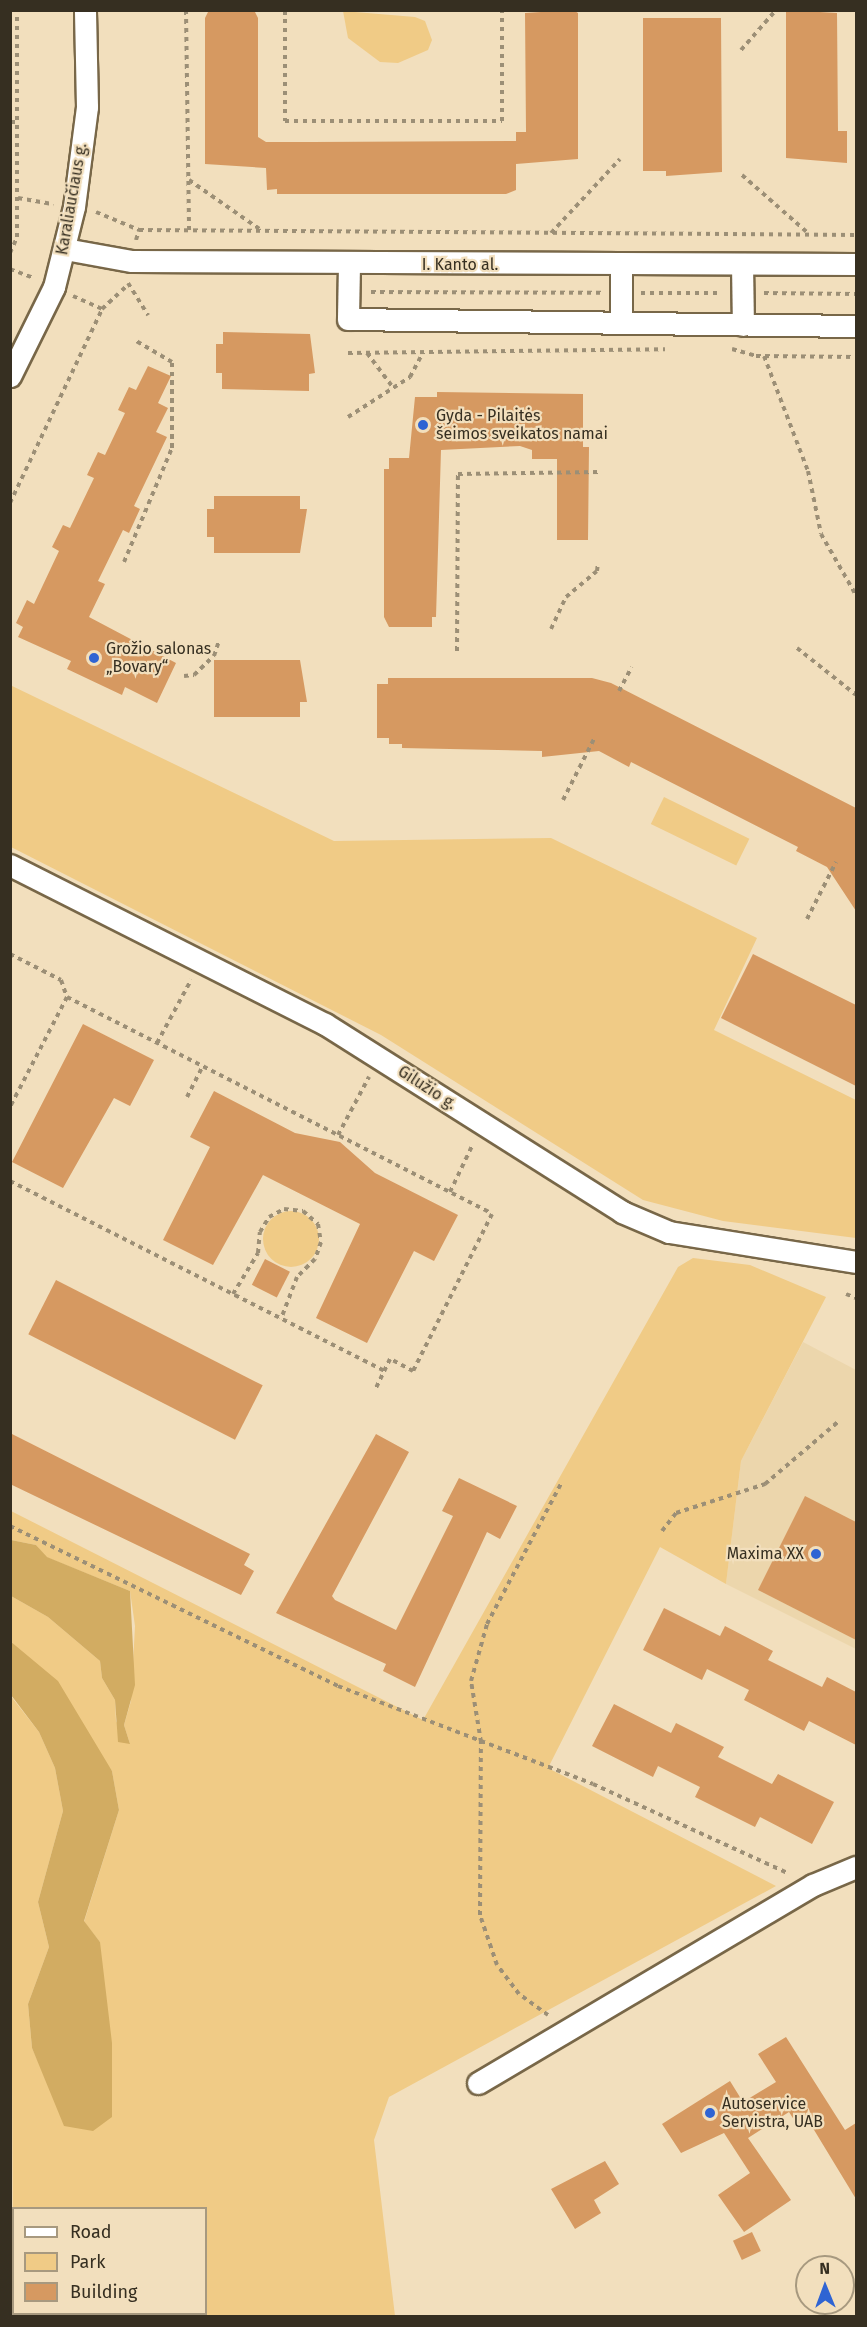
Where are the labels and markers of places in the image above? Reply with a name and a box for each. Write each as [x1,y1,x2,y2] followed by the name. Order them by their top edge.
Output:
[436,406,608,444] place label: Gyda - Pilaitės šeimos sveikatos namai
[414,416,432,434] marker: Gyda - Pilaitės šeimos sveikatos namai
[106,639,211,677] place label: Grožio salonas „Bovary“
[87,651,101,665] marker: Grožio salonas „Bovary“
[727,1544,804,1564] place label: Maxima XX
[809,1547,823,1561] marker: Maxima XX
[722,2094,823,2132] place label: Autoservice Servistra, UAB
[703,2106,717,2120] marker: Autoservice Servistra, UAB

